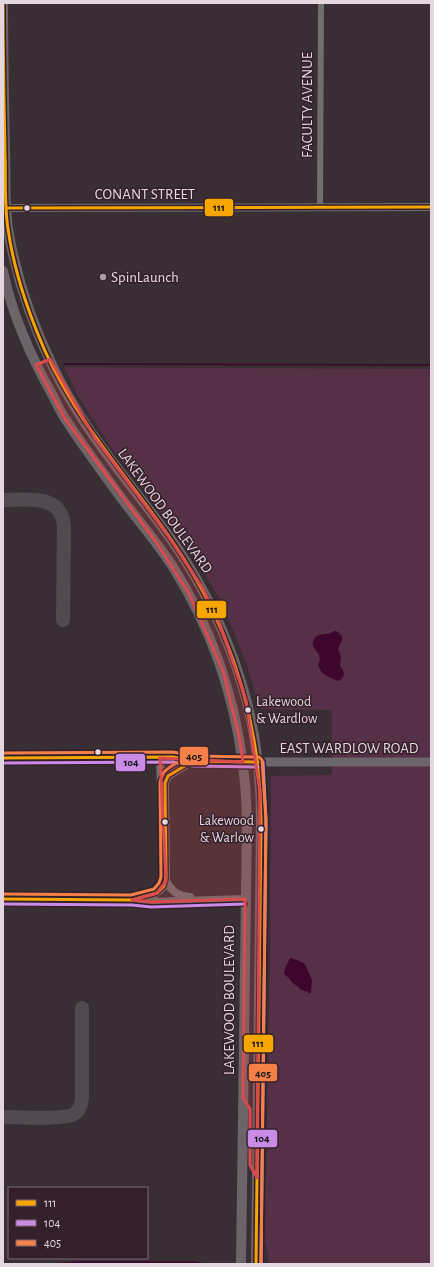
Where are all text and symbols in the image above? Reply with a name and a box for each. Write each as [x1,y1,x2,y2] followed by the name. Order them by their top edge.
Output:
[300,52,315,158] street label: FACULTY AVENUE
[95,187,196,202] street label: CONANT STREET
[204,198,234,217] line badge: 111
[213,202,225,213] text: 111
[22,203,32,213] unlabelled marker
[111,270,179,285] place label: SpinLaunch
[98,272,108,282] marker: SpinLaunch
[115,446,215,576] street label: LAKEWOOD BOULEVARD
[196,600,227,619] line badge: 111
[206,604,218,615] text: 111
[256,695,318,726] place label: Lakewood & Wardlow
[243,705,253,715] marker: Lakewood & Wardlow
[279,741,419,756] street label: EAST WARDLOW ROAD
[179,746,209,766] line badge: 405
[93,747,103,757] unlabelled marker
[186,751,202,762] text: 405
[115,753,146,772] line badge: 104
[123,757,139,768] text: 104
[199,814,255,845] place label: Lakewood & Warlow
[160,817,170,827] unlabelled marker
[256,824,266,834] marker: Lakewood & Warlow
[222,925,237,1075] street label: LAKEWOOD BOULEVARD
[243,1034,274,1053] line badge: 111
[252,1038,264,1049] text: 111
[248,1063,278,1082] line badge: 405
[255,1068,271,1079] text: 405
[247,1129,278,1148] line badge: 104
[254,1133,270,1144] text: 104
[8,1187,148,1259] legend
[44,1197,56,1209] text: 111
[44,1217,60,1229] text: 104
[44,1237,61,1249] text: 405

